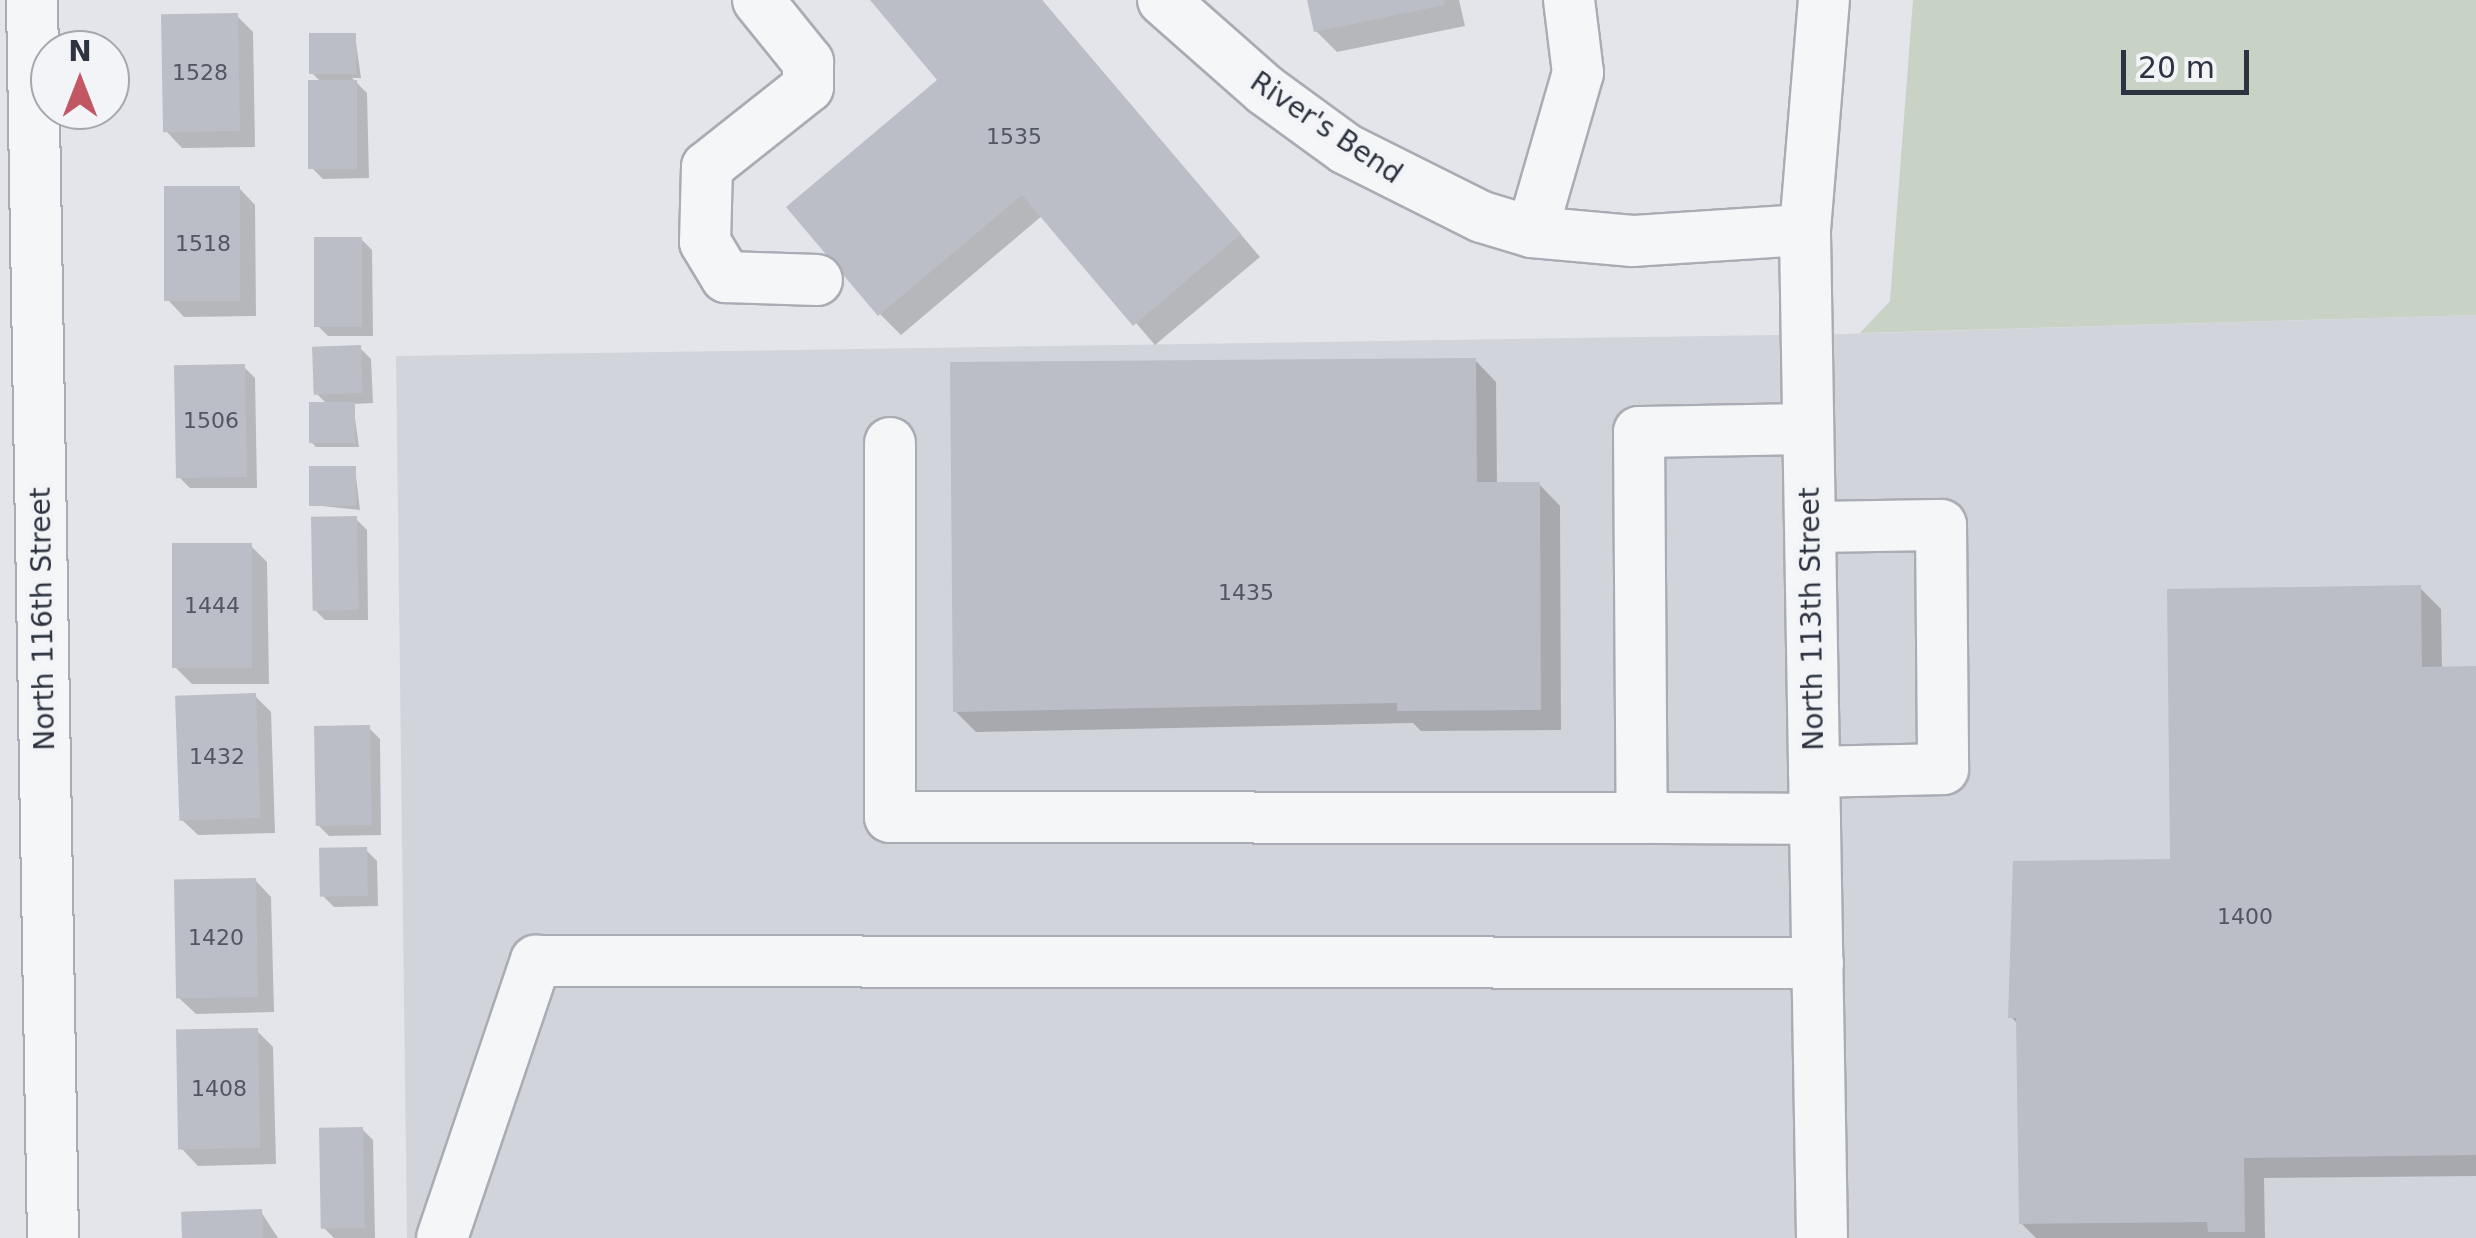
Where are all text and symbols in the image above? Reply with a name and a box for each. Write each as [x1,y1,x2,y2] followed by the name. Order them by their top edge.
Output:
[30,30,130,130] north arrow
[2126,30,2254,92] scale bar
[68,35,92,68] text: N
[2138,50,2215,85] text: 20 m
[172,60,228,86] house number: 1528
[1244,65,1408,191] street label: River's Bend
[986,124,1042,150] house number: 1535
[175,231,231,257] house number: 1518
[183,408,239,434] house number: 1506
[24,487,62,751] street label: North 116th Street
[1793,487,1831,751] street label: North 113th Street
[1218,580,1274,606] house number: 1435
[184,593,240,619] house number: 1444
[189,744,245,770] house number: 1432
[2217,904,2273,930] house number: 1400
[188,925,244,951] house number: 1420
[191,1076,247,1102] house number: 1408

